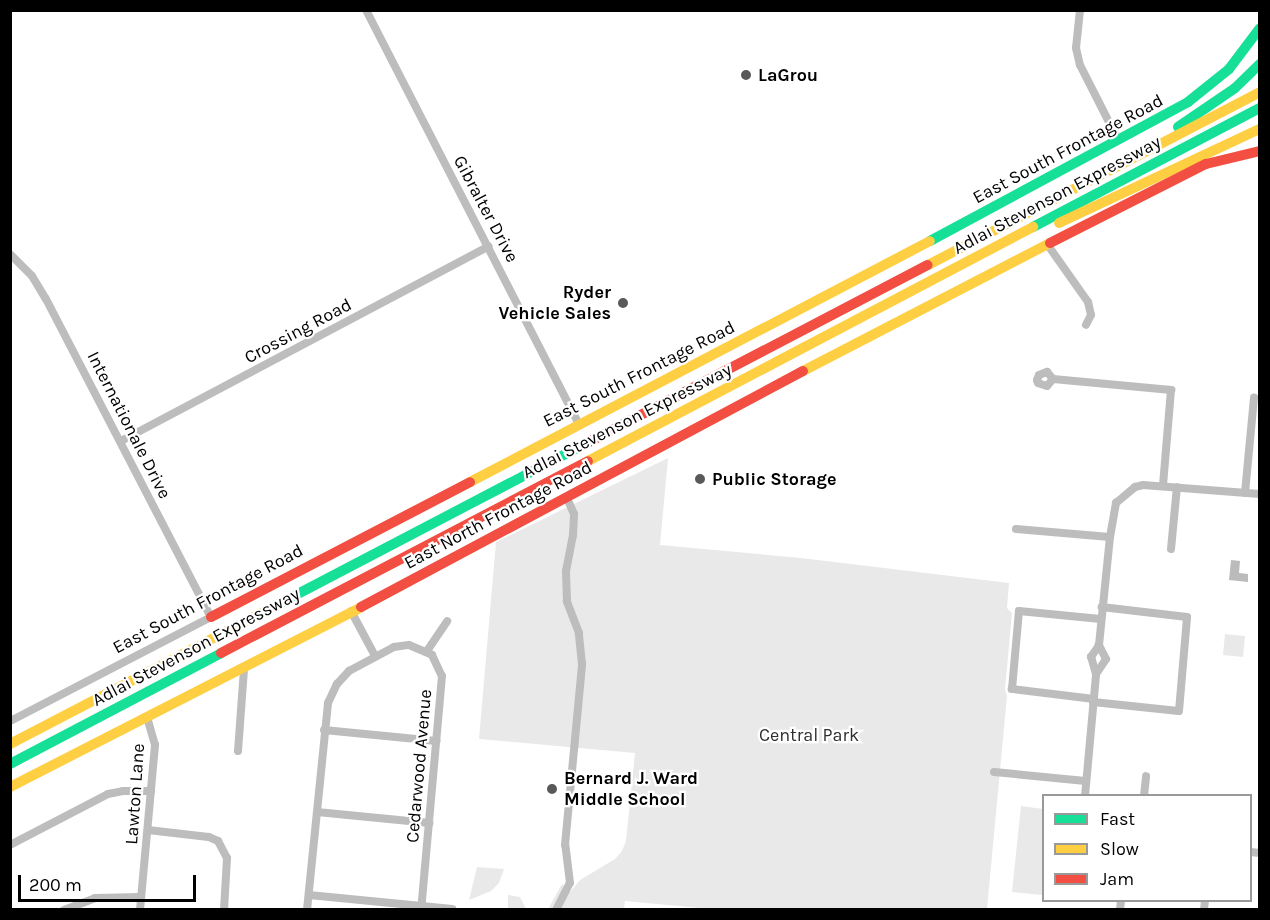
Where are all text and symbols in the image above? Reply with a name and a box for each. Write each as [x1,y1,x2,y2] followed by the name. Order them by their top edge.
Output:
[758,64,818,86] place label: LaGrou
[739,68,753,82] marker: LaGrou
[969,90,1167,208] street label: East South Frontage Road
[950,131,1164,259] street label: Adlai Stevenson Expressway
[449,152,523,266] street label: Gibralter Drive
[499,282,611,324] place label: Ryder Vehicle Sales
[241,294,355,368] street label: Crossing Road
[616,296,630,310] marker: Ryder Vehicle Sales
[539,316,739,432] street label: East South Frontage Road
[82,348,176,502] street label: Internationale Drive
[519,359,735,483] street label: Adlai Stevenson Expressway
[400,456,596,574] street label: East North Frontage Road
[712,468,837,490] place label: Public Storage
[693,472,707,486] marker: Public Storage
[109,540,307,658] street label: East South Frontage Road
[89,583,303,711] street label: Adlai Stevenson Expressway
[402,688,436,844] street label: Cedarwood Avenue
[759,724,859,746] park label: Central Park
[121,743,149,845] street label: Lawton Lane
[564,768,698,810] place label: Bernard J. Ward Middle School
[545,782,559,796] marker: Bernard J. Ward Middle School
[1042,794,1252,902] legend
[1100,808,1135,830] text: Fast
[1100,838,1139,860] text: Slow
[21,863,200,901] scale bar
[1100,868,1134,890] text: Jam
[29,874,82,896] text: 200 m

